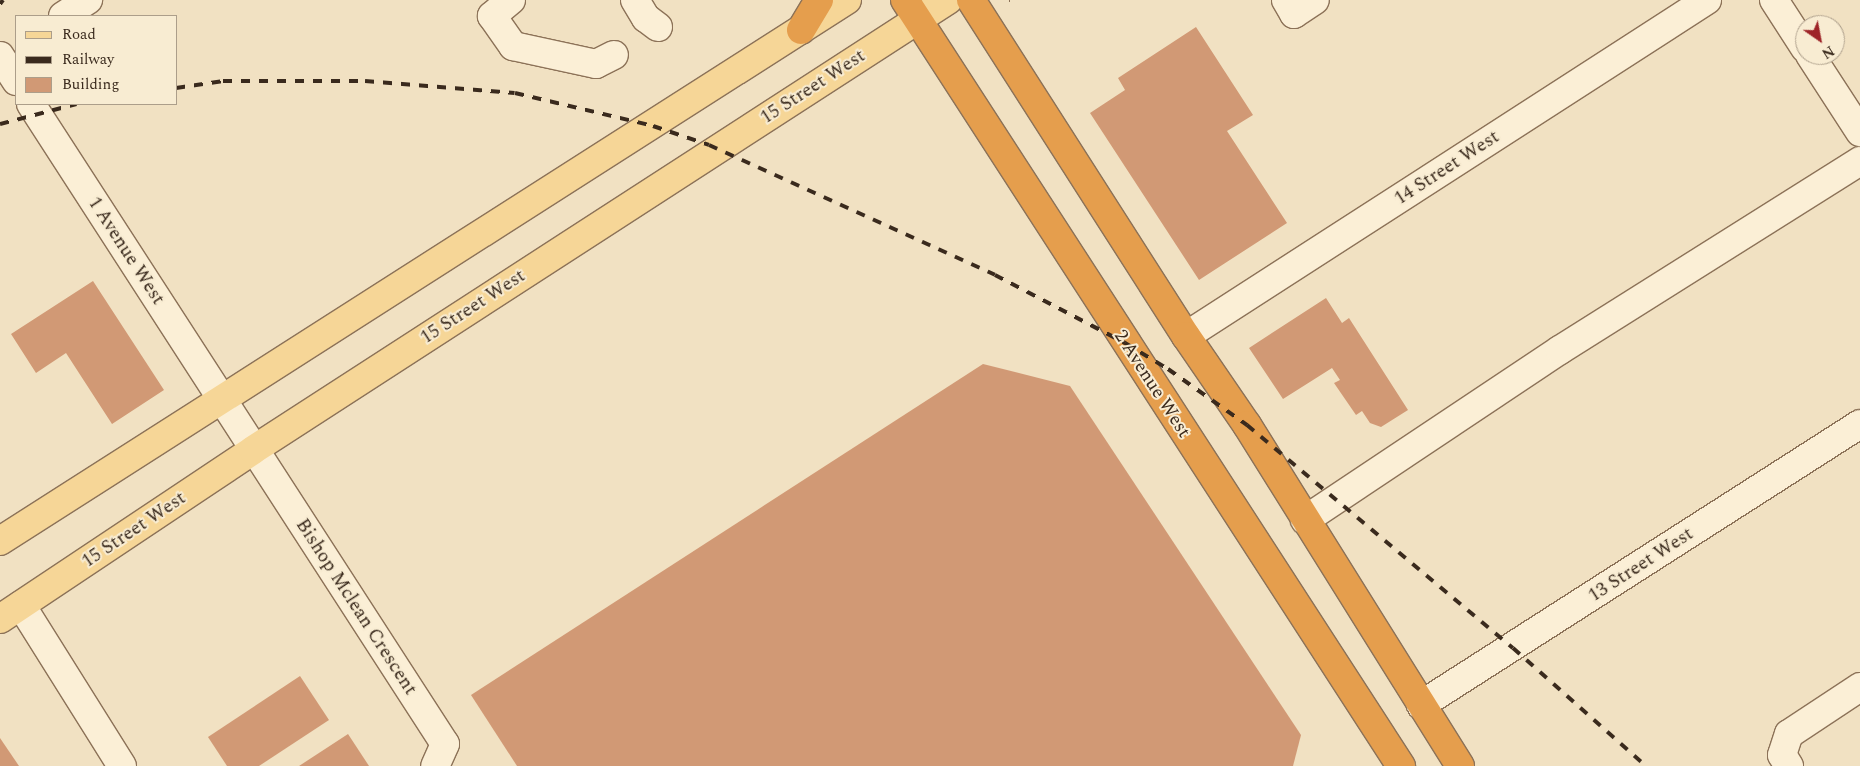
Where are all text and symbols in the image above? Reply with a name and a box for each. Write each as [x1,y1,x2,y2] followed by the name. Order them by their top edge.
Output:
[15,15,178,105] legend
[1795,15,1845,65] north arrow
[62,23,96,46] text: Road
[1817,40,1838,64] text: N
[756,45,870,129] street label: 15 Street West
[62,48,114,71] text: Railway
[62,73,119,96] text: Building
[1390,126,1504,210] street label: 14 Street West
[83,193,169,309] street label: 1 Avenue West
[416,265,530,349] street label: 15 Street West
[1109,326,1195,442] street label: 2 Avenue West
[78,487,190,573] street label: 15 Street West
[290,515,422,699] street label: Bishop Mclean Crescent
[1584,523,1698,607] street label: 13 Street West

